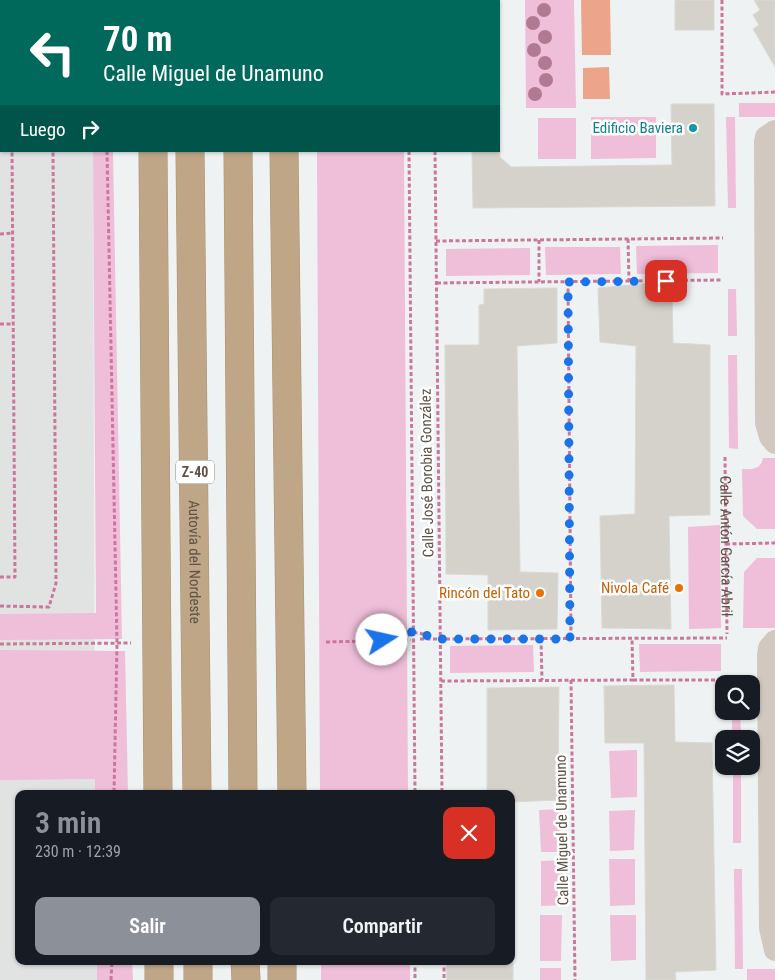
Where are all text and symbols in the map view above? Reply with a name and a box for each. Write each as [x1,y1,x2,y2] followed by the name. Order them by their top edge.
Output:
[103,19,172,60] text: 70 m
[20,20,85,85] icon: left
[103,61,324,86] text: Calle Miguel de Unamuno
[76,115,104,143] icon: right
[20,118,66,141] text: Luego
[592,119,683,137] place label: Edificio Baviera
[687,122,699,134] marker: Edificio Baviera
[645,260,687,302] pin
[652,267,680,295] icon: arrive
[417,388,437,558] street label: Calle José Borobia González
[176,461,214,484] road number: Z-40
[716,476,736,616] street label: Calle Antón García Abril
[185,500,204,624] street label: Autovía del Nordeste
[601,579,669,597] place label: Nivola Café
[673,582,685,594] marker: Nivola Café
[439,584,530,602] place label: Rincón del Tato
[534,587,546,599] marker: Rincón del Tato
[355,613,407,665] position arrow
[715,675,760,775] map controls
[715,675,760,720] button: search
[715,730,760,775] button: layers
[552,755,572,905] street label: Calle Miguel de Unamuno
[35,805,101,840] text: 3 min
[443,807,495,859] button: close
[35,842,121,861] text: 230 m · 12:39
[35,897,260,955] button: Salir
[270,897,495,955] button: Compartir

